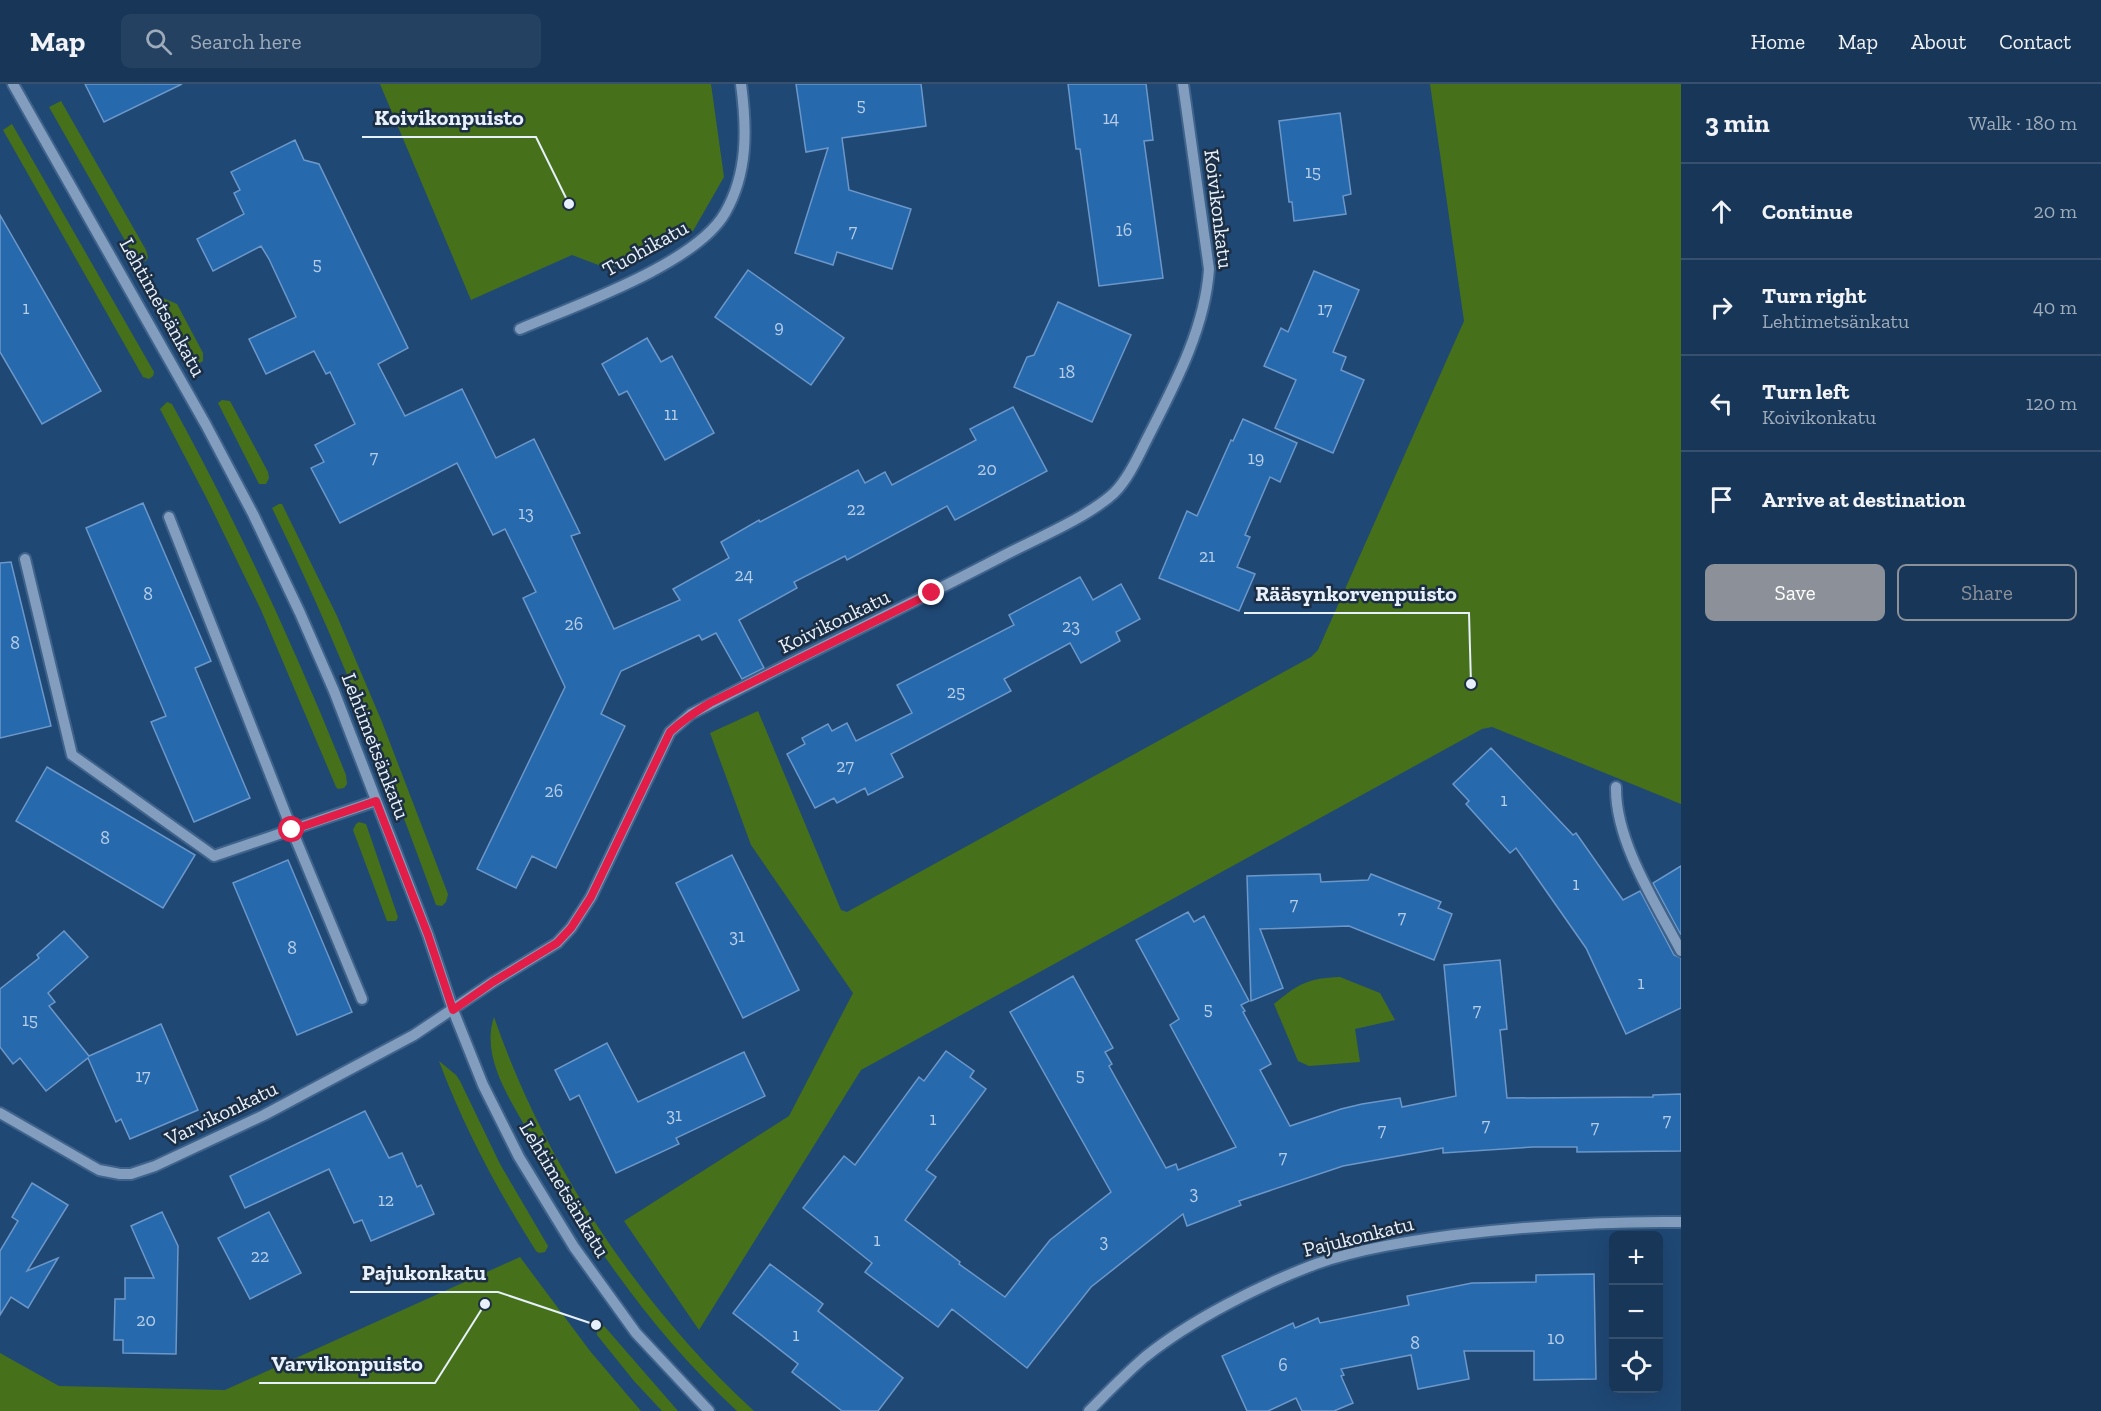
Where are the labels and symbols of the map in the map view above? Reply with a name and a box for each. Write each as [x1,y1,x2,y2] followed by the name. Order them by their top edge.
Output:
[856,94,866,116] house number: 5
[362,97,536,137] callout: Koivikonpuisto
[374,104,524,131] text: Koivikonpuisto
[1103,107,1120,129] house number: 14
[1199,148,1239,270] street label: Koivikonkatu
[1305,161,1321,183] house number: 15
[598,214,692,282] street label: Tuohikatu
[1116,219,1132,241] house number: 16
[849,220,858,242] house number: 7
[115,233,211,381] street label: Lehtimetsänkatu
[312,253,322,275] house number: 5
[23,297,30,319] house number: 1
[1317,298,1333,320] house number: 17
[774,316,784,338] house number: 9
[1059,361,1075,383] house number: 18
[664,403,678,425] house number: 11
[370,446,379,468] house number: 7
[1248,447,1264,469] house number: 19
[977,458,997,480] house number: 20
[847,498,865,520] house number: 22
[518,502,534,524] house number: 13
[1199,545,1215,567] house number: 21
[735,564,754,586] house number: 24
[1244,573,1469,613] callout: Rääsynkorvenpuisto
[918,579,944,605] route end
[1255,580,1457,607] text: Rääsynkorvenpuisto
[143,583,153,605] house number: 8
[775,583,894,659] street label: Koivikonkatu
[565,613,583,635] house number: 26
[1062,615,1080,637] house number: 23
[10,632,20,654] house number: 8
[337,669,415,823] street label: Lehtimetsänkatu
[947,681,965,703] house number: 25
[836,755,854,777] house number: 27
[545,780,563,802] house number: 26
[1501,789,1508,811] house number: 1
[278,816,304,842] route start
[100,827,110,849] house number: 8
[1573,873,1580,895] house number: 1
[1290,893,1299,915] house number: 7
[1398,906,1407,928] house number: 7
[729,925,745,947] house number: 31
[287,937,297,959] house number: 8
[1638,972,1645,994] house number: 1
[1203,998,1213,1020] house number: 5
[1473,999,1482,1021] house number: 7
[22,1009,38,1031] house number: 15
[1075,1064,1085,1086] house number: 5
[135,1065,151,1087] house number: 17
[160,1075,281,1151] street label: Varvikonkatu
[666,1104,682,1126] house number: 31
[930,1108,937,1130] house number: 1
[1663,1109,1672,1131] house number: 7
[1482,1114,1491,1136] house number: 7
[514,1116,616,1262] street label: Lehtimetsänkatu
[1591,1116,1600,1138] house number: 7
[1378,1119,1387,1141] house number: 7
[1279,1146,1288,1168] house number: 7
[1190,1182,1199,1204] house number: 3
[378,1189,394,1211] house number: 12
[1300,1210,1416,1263] street label: Pajukonkatu
[874,1229,881,1251] house number: 1
[1100,1230,1109,1252] house number: 3
[251,1245,269,1267] house number: 22
[350,1252,498,1292] callout: Pajukonkatu
[362,1259,486,1286] text: Pajukonkatu
[136,1309,156,1331] house number: 20
[793,1324,800,1346] house number: 1
[1547,1327,1565,1349] house number: 10
[1410,1332,1420,1354] house number: 8
[259,1343,435,1383] callout: Varvikonpuisto
[271,1350,423,1377] text: Varvikonpuisto
[1278,1354,1288,1376] house number: 6

